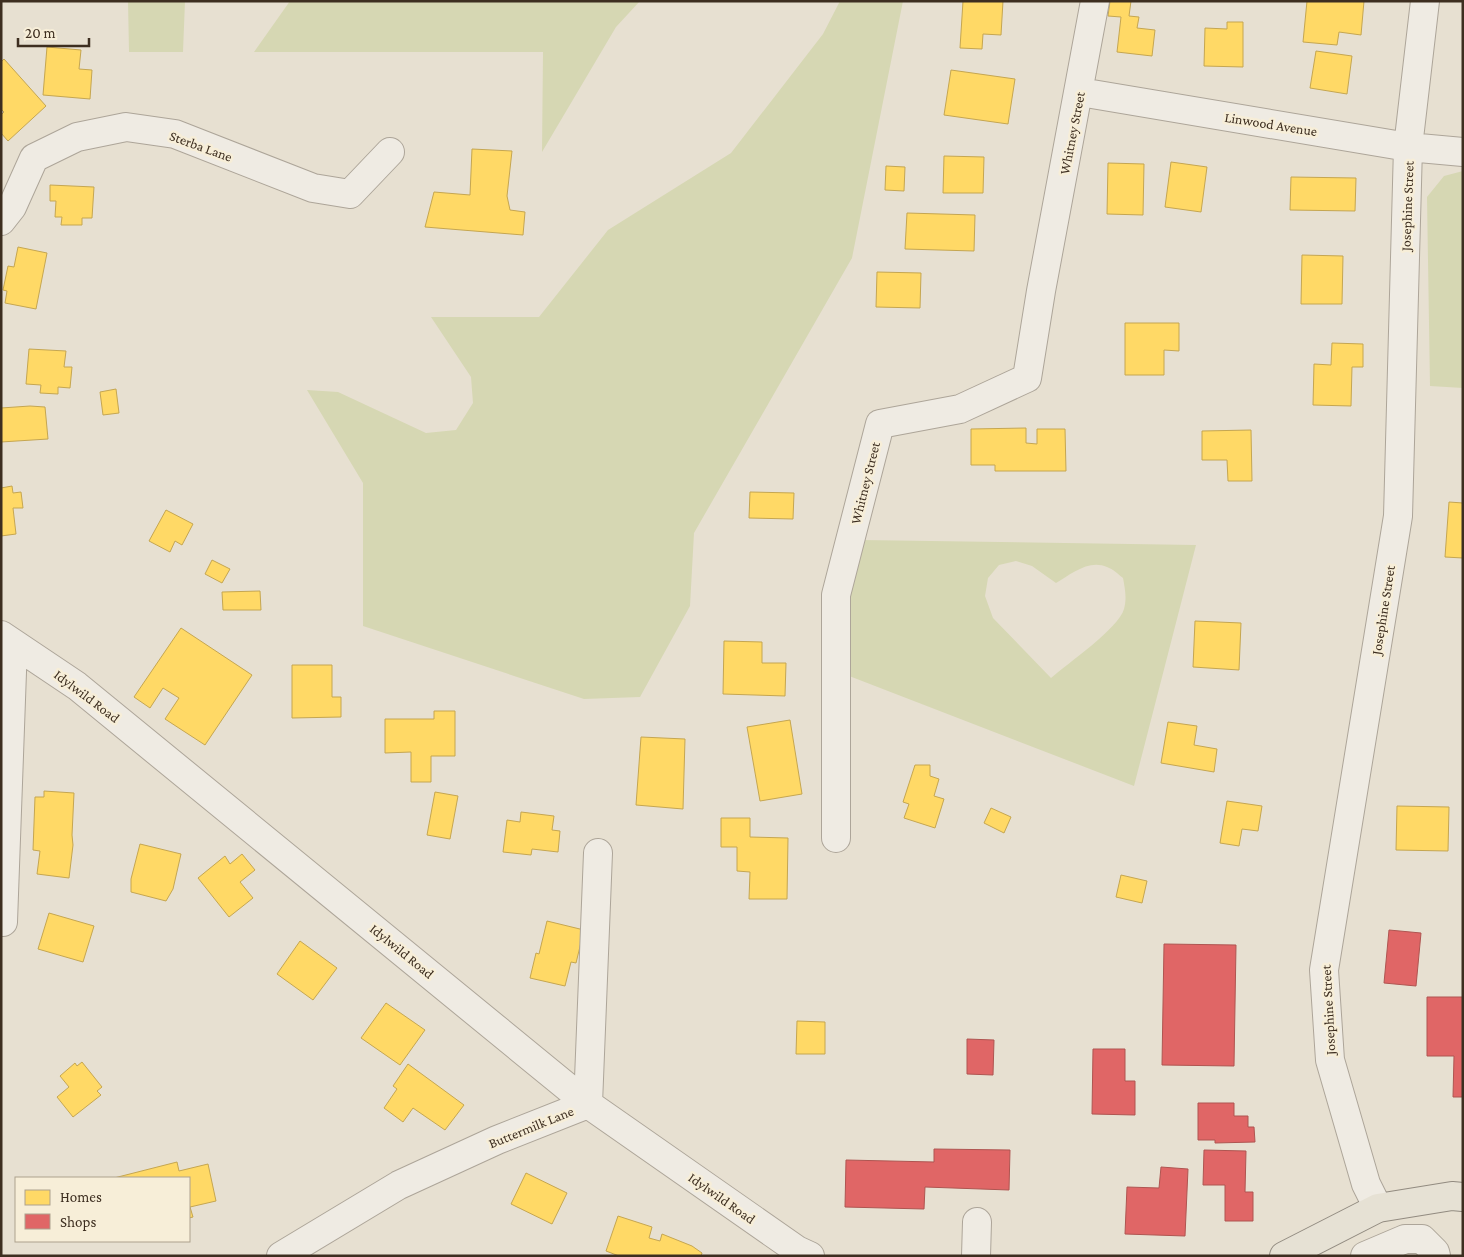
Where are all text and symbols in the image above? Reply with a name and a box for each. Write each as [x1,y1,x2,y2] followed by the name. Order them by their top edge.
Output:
[18,15,89,47] scale bar
[25,25,56,41] text: 20 m
[1056,90,1088,176] street label: Whitney Street
[1224,109,1318,139] street label: Linwood Avenue
[167,127,235,165] street label: Sterba Lane
[1397,160,1417,253] street label: Josephine Street
[847,440,883,526] street label: Whitney Street
[1368,564,1398,658] street label: Josephine Street
[51,666,123,726] street label: Idylwild Road
[367,920,438,982] street label: Idylwild Road
[1318,964,1338,1058] street label: Josephine Street
[486,1103,576,1151] street label: Buttermilk Lane
[686,1169,759,1227] street label: Idylwild Road
[15,1177,190,1242] legend
[60,1189,102,1205] text: Homes
[60,1214,96,1231] text: Shops

